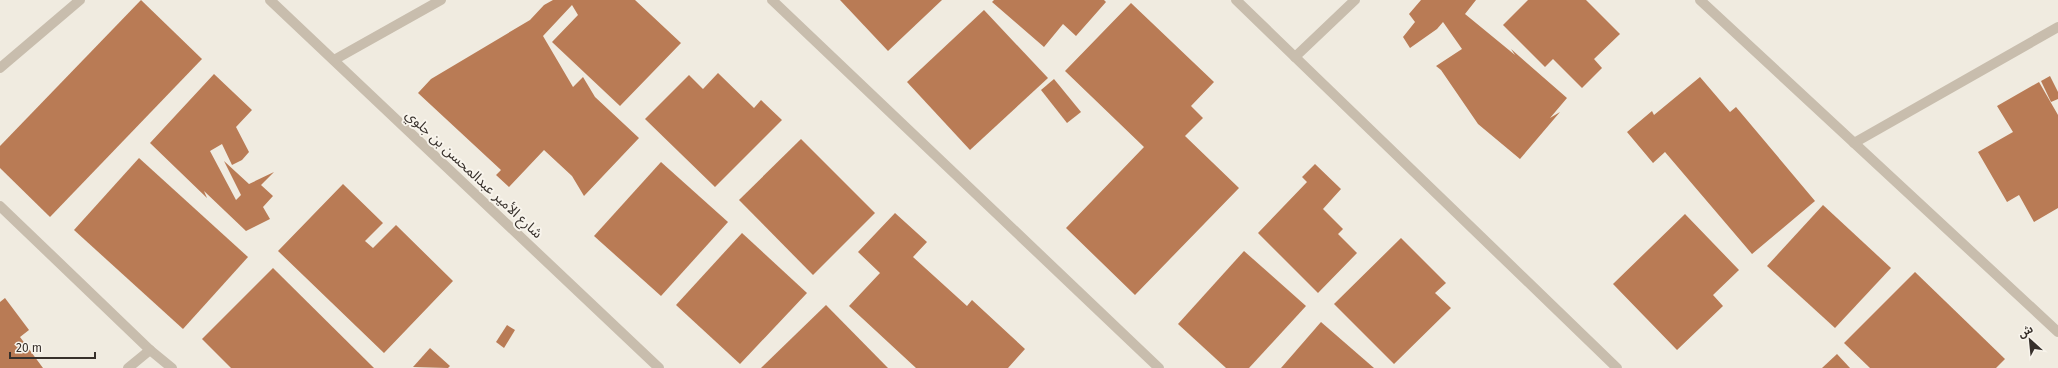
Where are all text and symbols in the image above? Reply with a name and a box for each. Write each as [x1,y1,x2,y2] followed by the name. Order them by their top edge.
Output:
[401,106,546,244] street label: شارع الأمير عبدالمحسن بن جلوي
[2010,320,2050,360] north arrow
[2016,322,2035,341] text: ش
[10,334,95,360] scale bar
[16,341,42,355] text: 20 m

